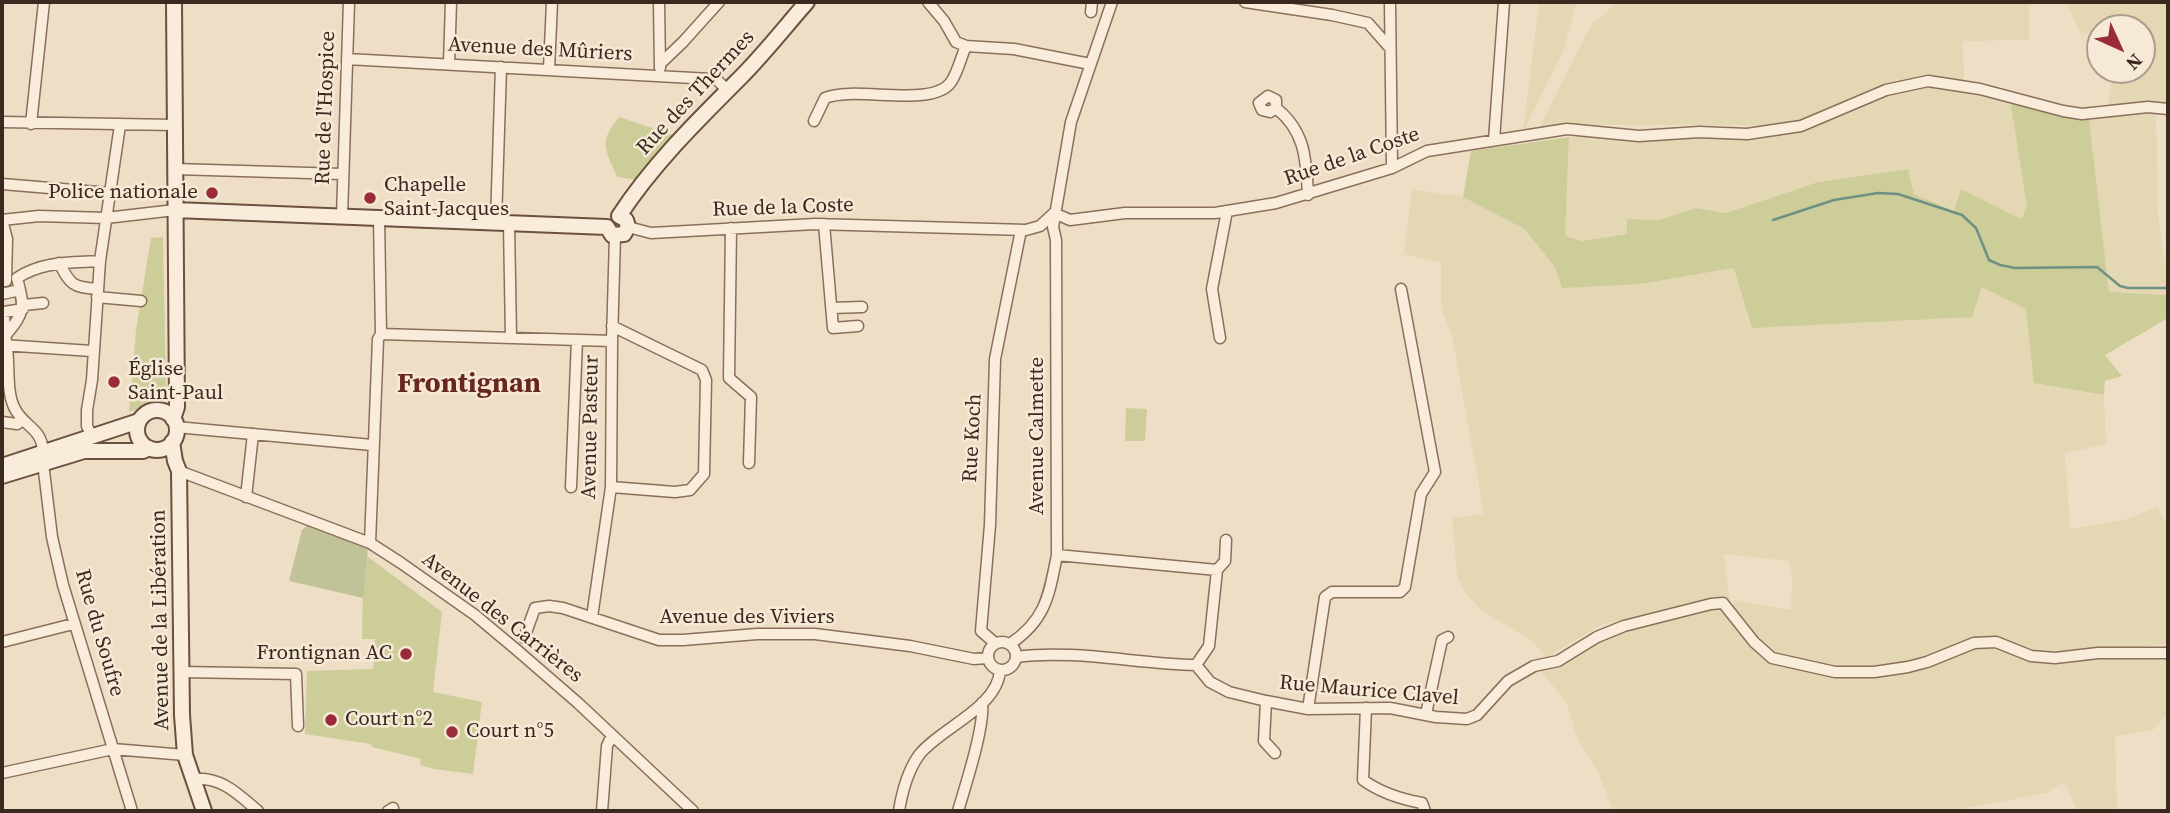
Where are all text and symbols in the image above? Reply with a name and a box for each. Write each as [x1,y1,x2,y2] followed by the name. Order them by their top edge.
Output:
[2086,14,2156,84] north arrow
[632,25,760,161] street label: Rue des Thermes
[311,30,341,186] street label: Rue de l'Hospice
[447,33,633,67] street label: Avenue des Mûriers
[2120,48,2149,77] text: N
[1281,122,1423,192] street label: Rue de la Coste
[384,173,509,223] place label: Chapelle Saint-Jacques
[48,180,198,206] place label: Police nationale
[204,185,220,201] marker: Police nationale
[362,190,378,206] marker: Chapelle Saint-Jacques
[712,193,854,223] street label: Rue de la Coste
[577,354,605,500] street label: Avenue Pasteur
[128,357,223,407] place label: Église Saint-Paul
[1025,357,1051,515] street label: Avenue Calmette
[397,368,541,402] district label: Frontignan
[106,374,122,390] marker: Église Saint-Paul
[958,393,988,483] street label: Rue Koch
[146,509,176,731] street label: Avenue de la Libération
[416,547,588,689] street label: Avenue des Carrières
[69,567,129,699] street label: Rue du Soufre
[659,605,835,631] street label: Avenue des Viviers
[256,641,392,667] place label: Frontignan AC
[398,646,414,662] marker: Frontignan AC
[1278,671,1460,711] street label: Rue Maurice Clavel
[345,707,433,733] place label: Court n°2
[323,712,339,728] marker: Court n°2
[466,719,554,745] place label: Court n°5
[444,724,460,740] marker: Court n°5

